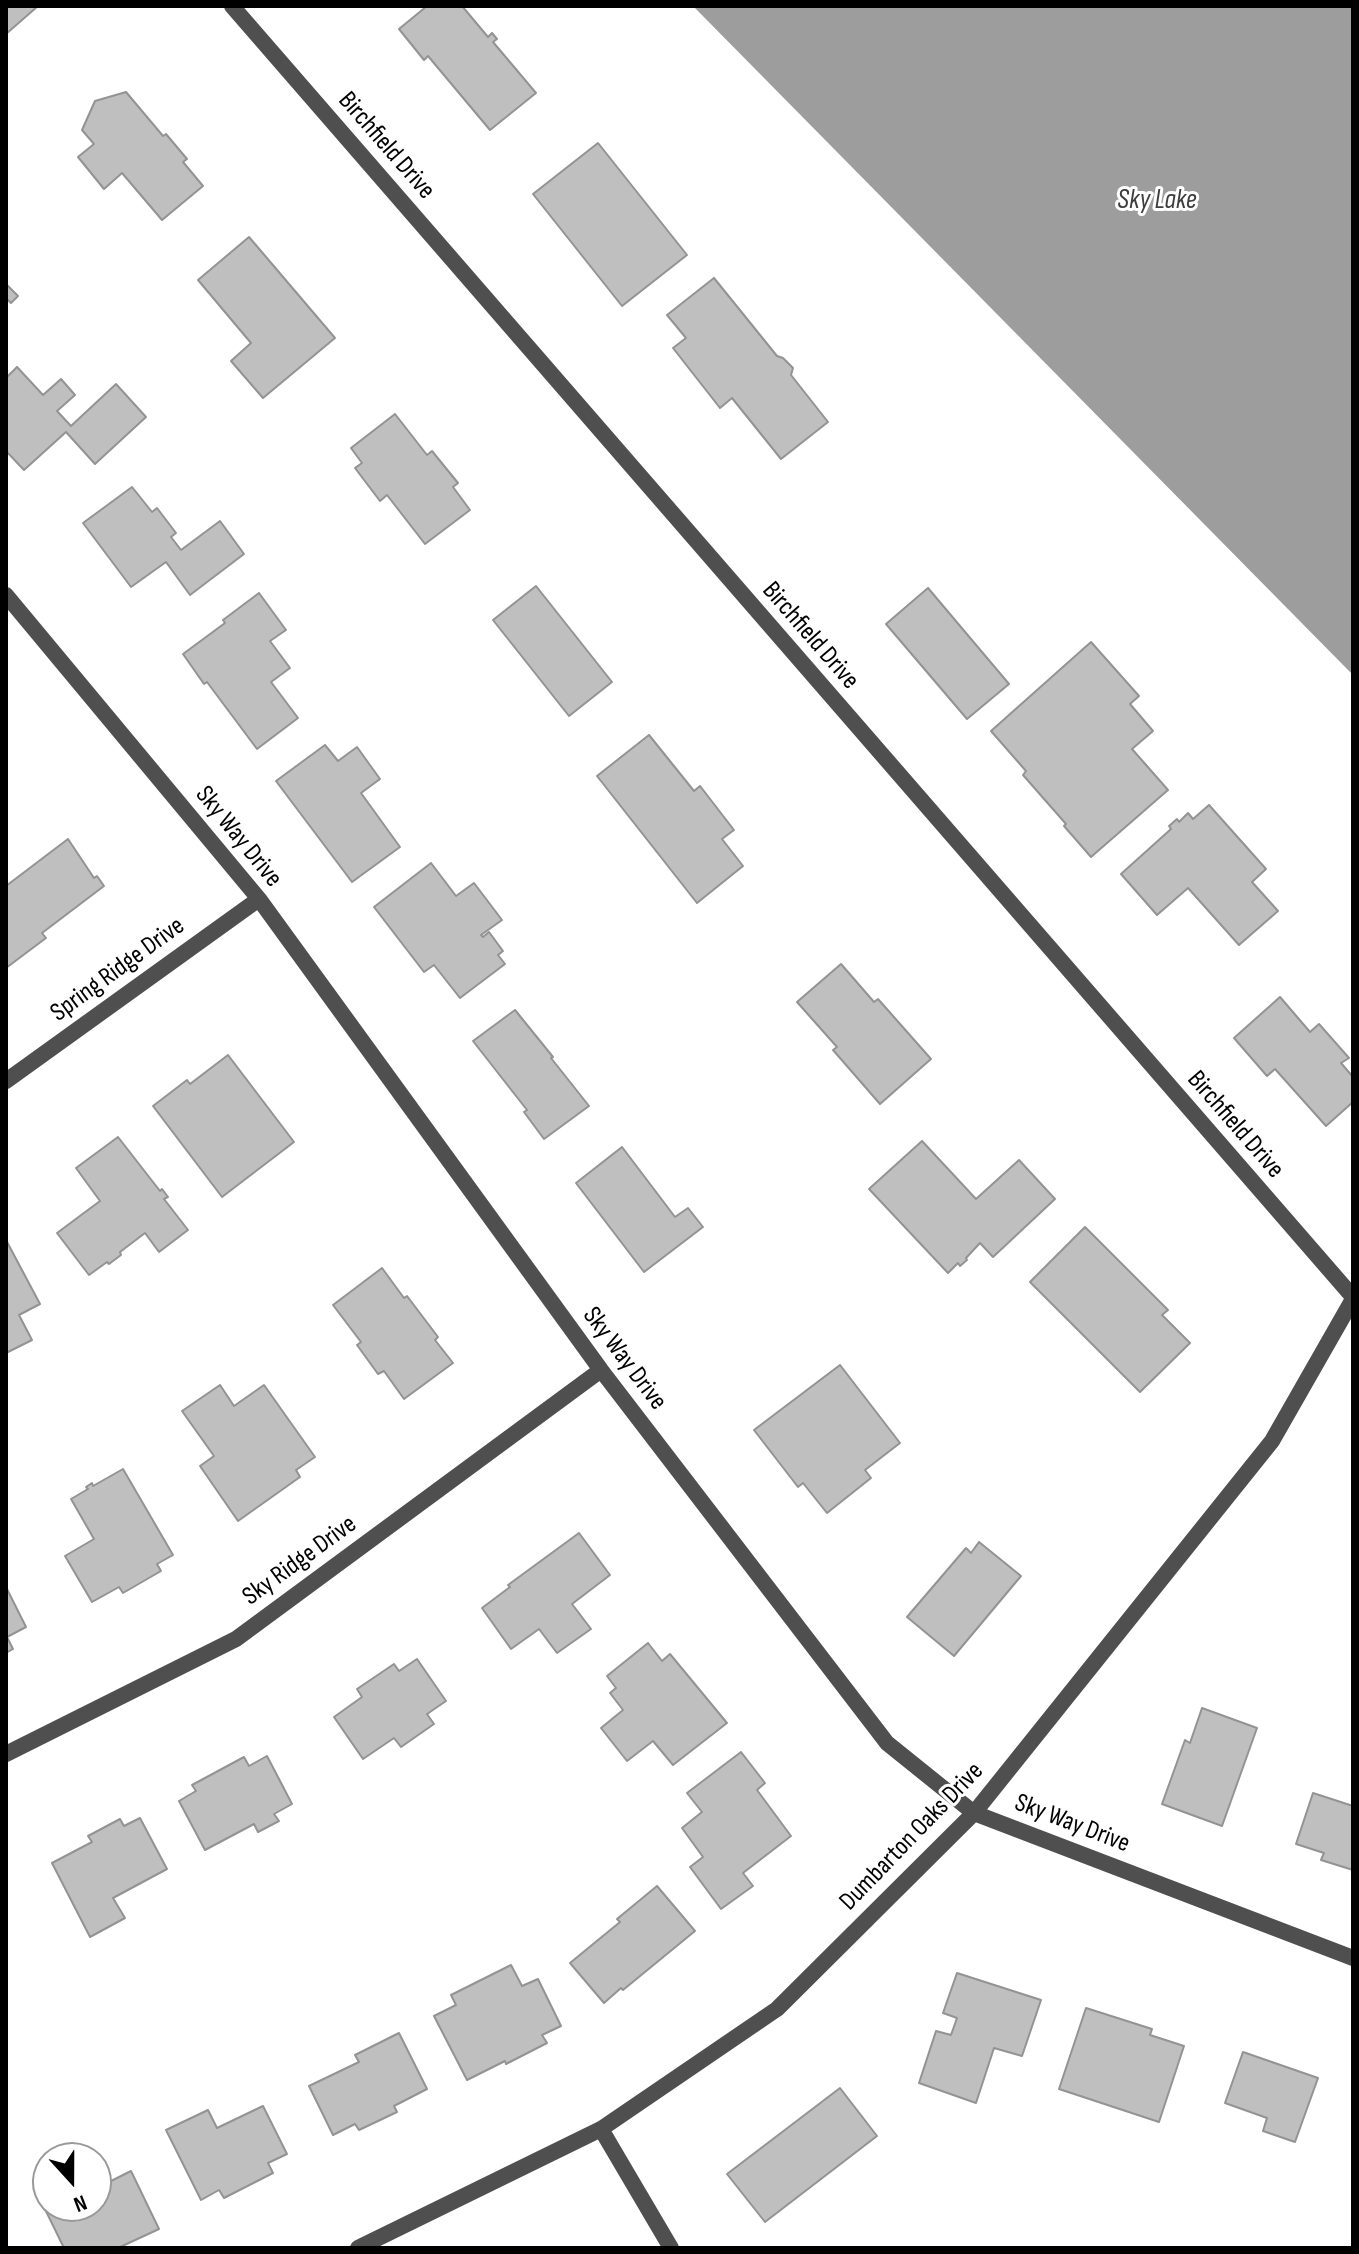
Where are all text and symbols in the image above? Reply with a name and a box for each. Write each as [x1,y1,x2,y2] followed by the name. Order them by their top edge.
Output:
[331,86,441,206] street label: Birchfield Drive
[1117,184,1197,218] water label: Sky Lake
[755,576,865,696] street label: Birchfield Drive
[188,780,288,894] street label: Sky Way Drive
[45,911,191,1029] street label: Spring Ridge Drive
[1180,1065,1290,1185] street label: Birchfield Drive
[575,1301,673,1417] street label: Sky Way Drive
[237,1509,363,1613] street label: Sky Ridge Drive
[834,1756,990,1918] street label: Dumbarton Oaks Drive
[1010,1788,1134,1860] street label: Sky Way Drive
[32,2142,112,2222] north arrow
[70,2188,90,2218] text: N

